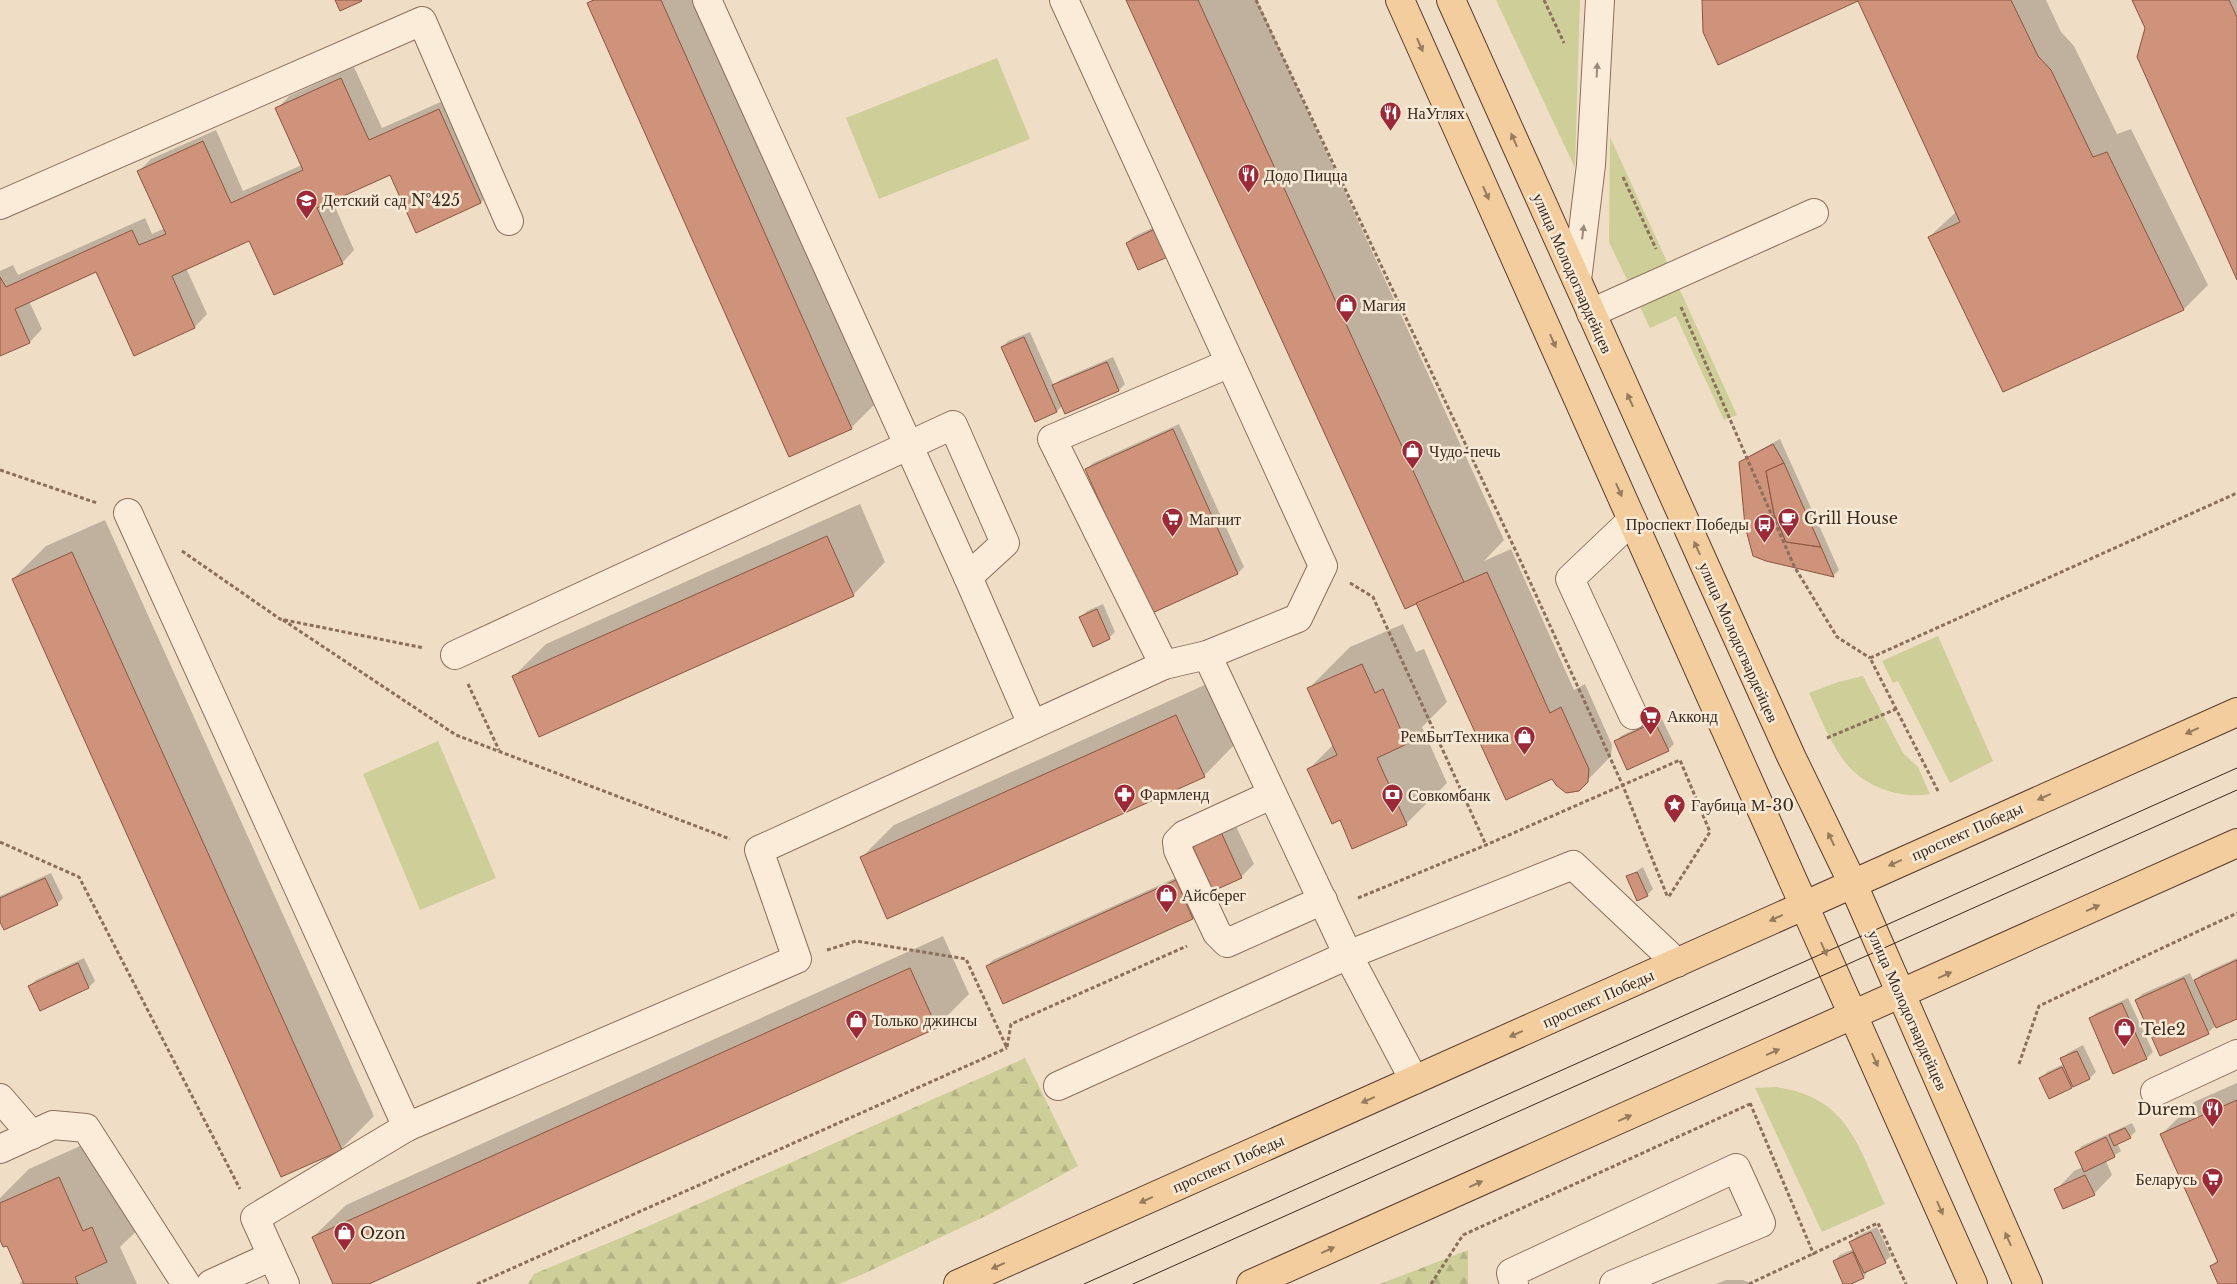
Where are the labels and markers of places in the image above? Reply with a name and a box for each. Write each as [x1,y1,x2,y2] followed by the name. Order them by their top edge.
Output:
[1379,101,1403,132] restaurant icon: НаУглях
[1407,103,1465,123] place label: НаУглях
[1236,163,1260,194] restaurant icon: Додо Пицца
[1264,165,1348,185] place label: Додо Пицца
[294,188,318,219] school or university icon: Детский сад №425
[322,190,460,210] place label: Детский сад №425
[1334,293,1358,324] shop icon: Магия
[1362,295,1406,315] place label: Магия
[1401,439,1425,470] shop icon: Чудо-печь
[1429,441,1501,461] place label: Чудо-печь
[1776,506,1800,537] cafe icon: Grill House
[1161,507,1185,538] supermarket icon: Магнит
[1804,508,1898,528] place label: Grill House
[1189,509,1241,529] place label: Магнит
[1753,512,1777,543] bus stop icon: Проспект Победы
[1626,514,1749,534] place label: Проспект Победы
[1639,704,1663,735] supermarket icon: Акконд
[1667,706,1718,726] place label: Акконд
[1513,724,1537,755] shop icon: РемБытТехника
[1400,726,1509,746] place label: РемБытТехника
[1112,782,1136,813] pharmacy icon: Фармленд
[1380,783,1404,814] bank icon: Совкомбанк
[1140,784,1209,804] place label: Фармленд
[1408,785,1491,805] place label: Совкомбанк
[1663,793,1687,824] place icon: Гаубица М-30
[1691,795,1794,815] place label: Гаубица М-30
[1154,883,1178,914] shop icon: Айсберег
[1182,885,1247,905] place label: Айсберег
[844,1008,868,1039] shop icon: Только джинсы
[872,1010,978,1030] place label: Только джинсы
[2113,1017,2137,1048] shop icon: Tele2
[2141,1019,2186,1039] place label: Tele2
[2200,1097,2224,1128] restaurant icon: Durem
[2137,1099,2196,1119] place label: Durem
[2201,1167,2225,1198] supermarket icon: Беларусь
[2135,1169,2197,1189] place label: Беларусь
[332,1221,356,1252] shop icon: Ozon
[360,1223,405,1243] place label: Ozon

